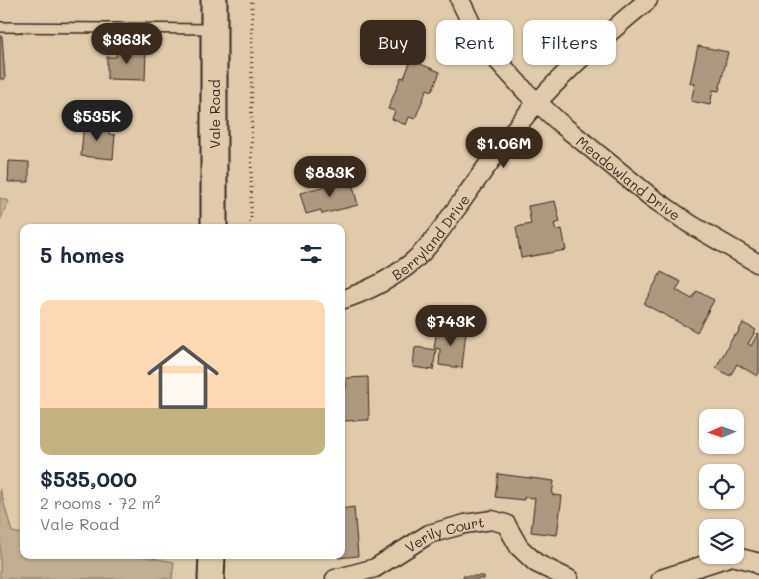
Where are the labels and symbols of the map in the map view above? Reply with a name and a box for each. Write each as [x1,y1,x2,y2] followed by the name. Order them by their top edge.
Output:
[92,22,162,65] pin: $363K
[205,79,224,149] street label: Vale Road
[62,100,132,142] pin: $535K
[463,126,545,169] pin: $1.06M
[573,131,685,224] street label: Meadowland Drive
[295,156,365,198] pin: $883K
[388,190,473,284] street label: Berryland Drive
[416,304,486,347] pin: $743K
[699,409,744,454] north arrow
[401,512,485,556] street label: Verily Court

